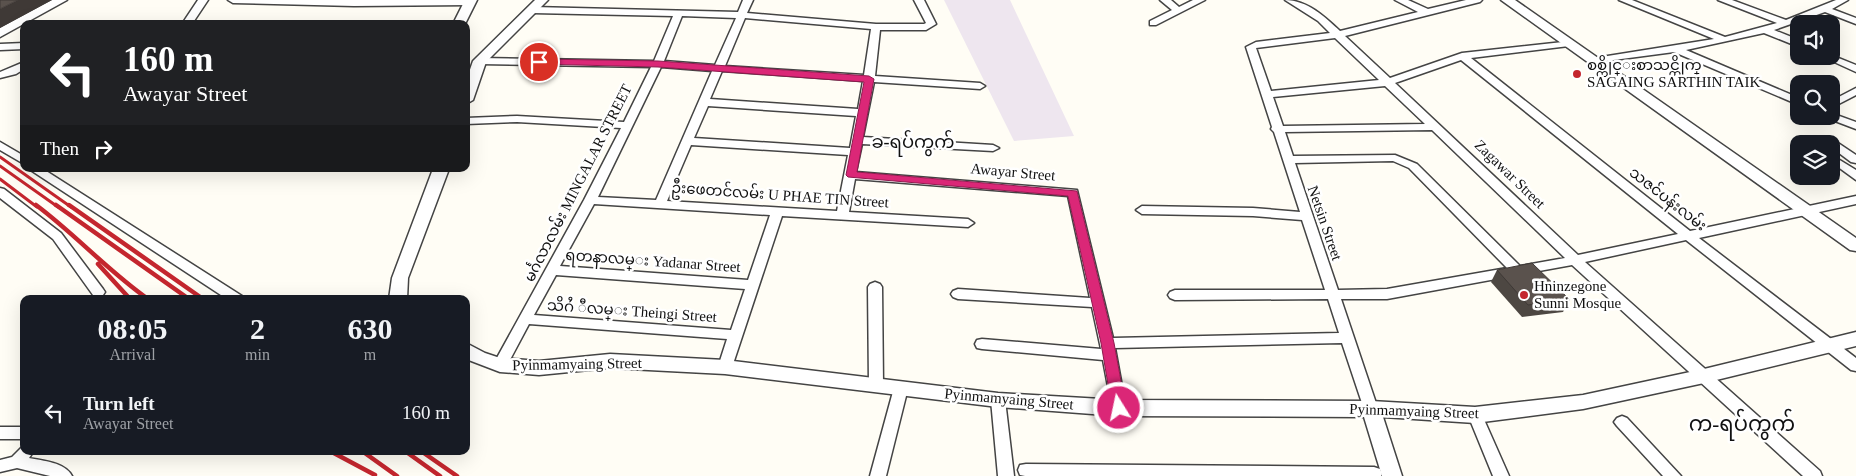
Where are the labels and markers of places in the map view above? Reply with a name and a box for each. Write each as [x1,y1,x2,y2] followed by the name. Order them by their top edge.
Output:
[518,41,560,83] pin
[1587,55,1761,90] place label: စစ္ကိုင္းစာသင္တိုက္ SAGAING SARTHIN TAIK
[1571,68,1583,80] marker: စစ္ကိုင္းစာသင္တိုက္ SAGAING SARTHIN TAIK
[1534,278,1621,311] place label: Hninzegone Sunni Mosque
[1518,289,1530,301] marker: Hninzegone Sunni Mosque

